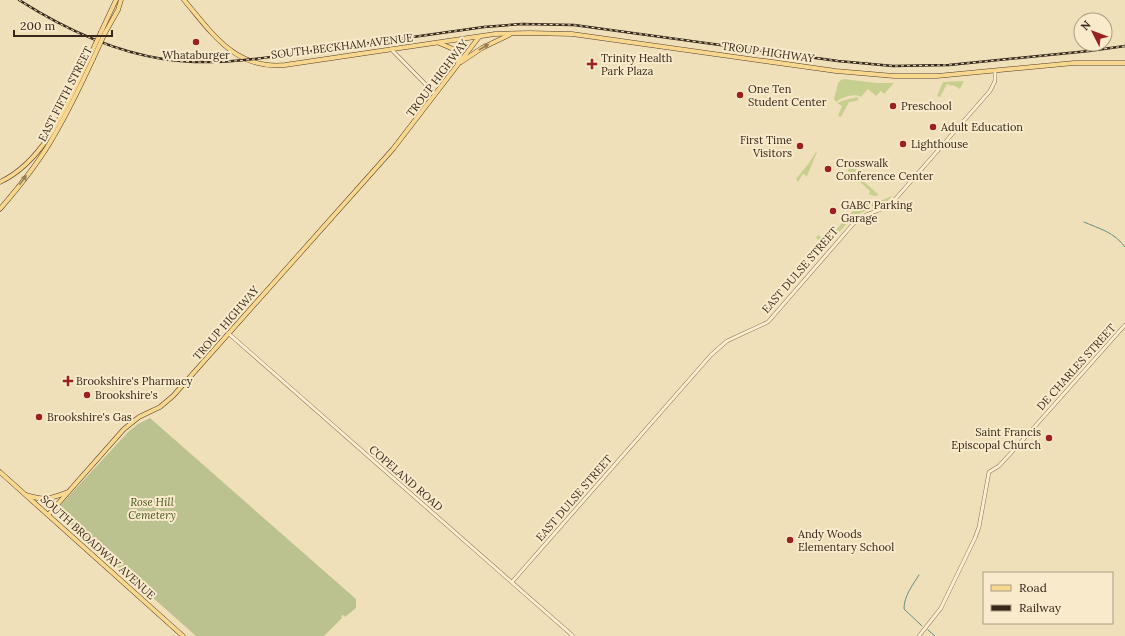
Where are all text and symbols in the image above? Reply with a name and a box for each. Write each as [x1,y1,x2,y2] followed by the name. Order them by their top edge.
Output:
[14,12,112,38] scale bar
[1073,12,1113,52] north arrow
[1078,17,1094,33] text: N
[20,18,56,33] text: 200 m
[270,30,414,62] street label: SOUTH BECKHAM AVENUE
[403,36,471,120] street label: TROUP HIGHWAY
[191,37,201,47] marker: Whataburger
[721,39,816,66] street label: TROUP HIGHWAY
[35,44,95,144] street label: EAST FIFTH STREET
[478,44,490,51] one-way arrow
[162,48,230,62] place label: Whataburger
[601,51,673,78] place label: Trinity Health Park Plaza
[586,58,598,70] marker: Trinity Health Park Plaza
[748,82,827,109] place label: One Ten Student Center
[735,90,745,100] marker: One Ten Student Center
[901,99,952,113] place label: Preschool
[888,101,898,111] marker: Preschool
[940,120,1023,134] place label: Adult Education
[928,122,938,132] marker: Adult Education
[740,133,792,160] place label: First Time Visitors
[911,137,968,151] place label: Lighthouse
[898,139,908,149] marker: Lighthouse
[795,141,805,151] marker: First Time Visitors
[836,156,934,183] place label: Crosswalk Conference Center
[823,164,833,174] marker: Crosswalk Conference Center
[19,174,27,185] one-way arrow
[841,198,913,225] place label: GABC Parking Garage
[828,206,838,216] marker: GABC Parking Garage
[759,224,841,316] street label: EAST DULSE STREET
[190,282,263,363] street label: TROUP HIGHWAY
[1034,321,1118,413] street label: DE CHARLES STREET
[76,374,193,388] place label: Brookshire's Pharmacy
[63,376,73,386] marker: Brookshire's Pharmacy
[95,388,158,402] place label: Brookshire's
[82,390,92,400] marker: Brookshire's
[47,410,132,424] place label: Brookshire's Gas
[34,412,44,422] marker: Brookshire's Gas
[951,425,1041,452] place label: Saint Francis Episcopal Church
[1044,433,1054,443] marker: Saint Francis Episcopal Church
[366,442,446,514] street label: COPELAND ROAD
[533,452,615,544] street label: EAST DULSE STREET
[38,492,158,602] street label: SOUTH BROADWAY AVENUE
[128,495,176,522] park label: Rose Hill Cemetery
[797,527,894,554] place label: Andy Woods Elementary School
[785,535,795,545] marker: Andy Woods Elementary School
[983,572,1113,624] legend
[1019,580,1047,595] text: Road
[1019,600,1062,615] text: Railway

